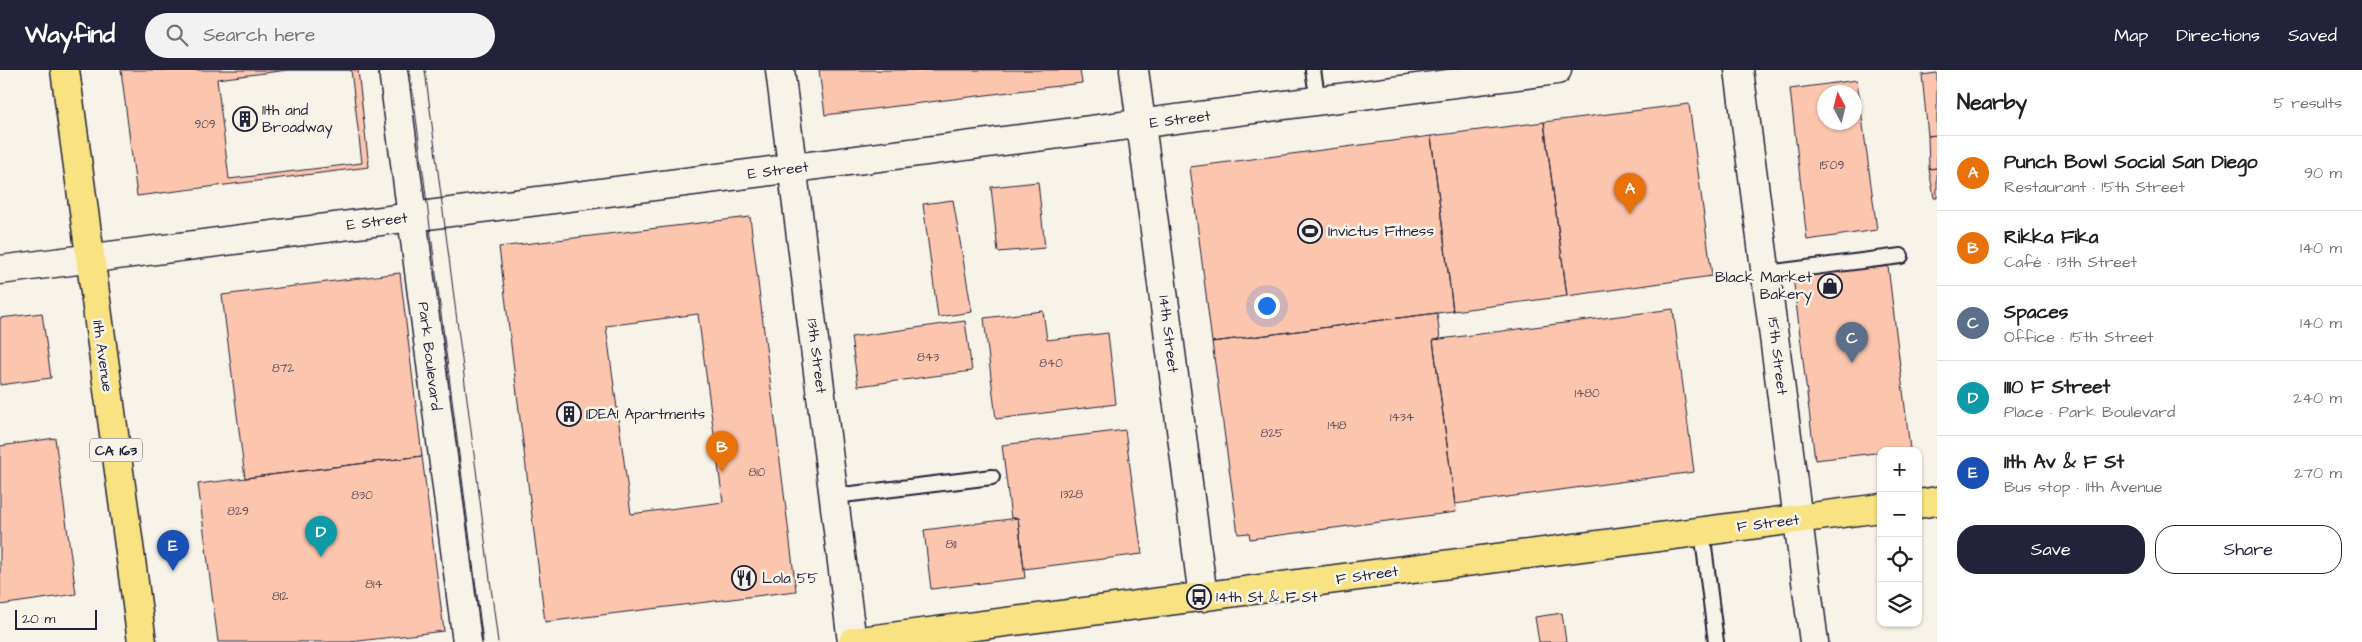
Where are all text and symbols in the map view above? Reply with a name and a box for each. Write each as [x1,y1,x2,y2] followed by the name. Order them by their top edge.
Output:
[145,13,495,58] search box
[25,18,115,52] text: Wayfind
[163,21,191,49] icon: search
[203,22,315,49] text: Search here
[2114,23,2148,48] text: Map
[2176,23,2260,48] text: Directions
[2288,23,2337,48] text: Saved
[1817,85,1862,130] north arrow
[1957,88,2027,117] text: Nearby
[2274,92,2342,114] text: 5 results
[262,100,333,139] place label: 11th and Broadway
[1148,105,1212,134] street label: E Street
[232,106,258,132] building icon: 11th and Broadway
[194,116,216,133] house number: 909
[2004,149,2257,176] text: Punch Bowl Social San Diego
[746,156,810,185] street label: E Street
[1820,157,1844,174] house number: 1509
[1968,162,1978,184] text: A
[2304,162,2342,184] text: 90 m
[1614,173,1646,214] pin: A
[2004,176,2185,198] text: Restaurant · 15th Street
[345,207,409,236] street label: E Street
[1297,218,1323,244] sports icon: Invictus Fitness
[1328,221,1434,242] place label: Invictus Fitness
[2004,224,2098,251] text: Rikka Fika
[1967,237,1979,259] text: B
[2300,237,2342,259] text: 140 m
[2004,251,2137,273] text: Café · 13th Street
[1715,267,1812,306] place label: Black Market Bakery
[1817,273,1843,299] shop icon: Black Market Bakery
[1254,293,1280,319] your location
[1153,294,1184,374] street label: 14th Street
[2004,299,2068,326] text: Spaces
[412,301,447,412] street label: Park Boulevard
[1967,312,1979,334] text: C
[2300,312,2342,334] text: 140 m
[1762,316,1793,396] street label: 15th Street
[801,317,832,395] street label: 13th Street
[87,319,118,393] street label: 11th Avenue
[1836,322,1868,363] pin: C
[2004,326,2154,348] text: Office · 15th Street
[917,349,939,366] house number: 843
[1039,355,1063,372] house number: 840
[272,360,294,377] house number: 872
[2004,374,2110,401] text: 1110 F Street
[1574,385,1600,402] house number: 1480
[1968,387,1978,409] text: D
[2293,387,2342,409] text: 240 m
[556,401,582,427] building icon: IDEA1 Apartments
[2004,401,2175,423] text: Place · Park Boulevard
[586,404,706,425] place label: IDEA1 Apartments
[1390,409,1414,426] house number: 1434
[1327,417,1347,434] house number: 1418
[1260,425,1284,442] house number: 825
[706,431,738,472] pin: B
[90,438,142,462] road number: CA 163
[1877,447,1922,627] map controls
[1877,447,1922,492] button: +
[2004,449,2124,476] text: 11th Av & F St
[1968,462,1978,484] text: E
[2294,462,2342,484] text: 270 m
[749,464,766,481] house number: 810
[2004,476,2162,498] text: Bus stop · 11th Avenue
[1061,486,1083,503] house number: 1328
[351,487,373,504] house number: 830
[1877,492,1922,537] button: −
[227,503,249,520] house number: 829
[1736,509,1800,538] street label: F Street
[305,516,337,557] pin: D
[1957,525,2145,574] button: Save
[2155,525,2342,574] button: Share
[157,530,189,571] pin: E
[946,536,957,553] house number: 811
[1877,537,1922,582] button: locate
[1335,561,1400,590] street label: F Street
[731,565,757,591] restaurant icon: Lola 55
[762,568,818,589] place label: Lola 55
[365,576,383,593] house number: 814
[1877,582,1922,627] button: layers
[1186,584,1212,610] bus stop icon: 14th St & F St
[1216,587,1317,608] place label: 14th St & F St
[272,588,288,605] house number: 812
[15,607,98,630] scale bar
[22,609,55,629] text: 20 m

